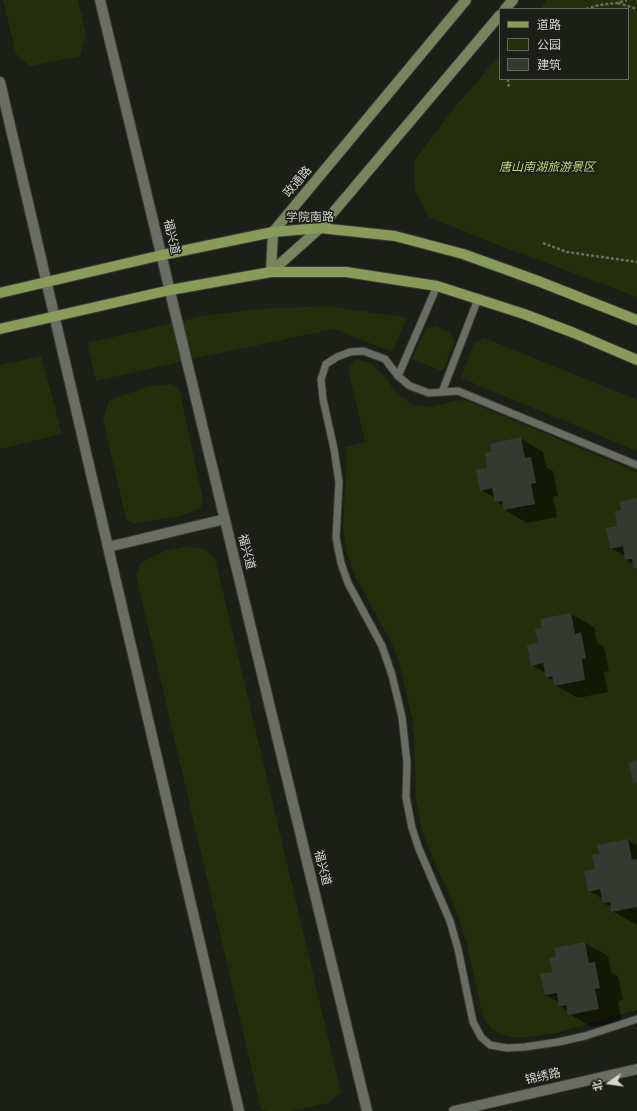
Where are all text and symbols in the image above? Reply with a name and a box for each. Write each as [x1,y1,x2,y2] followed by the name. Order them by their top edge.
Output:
[499,8,629,80] legend
[537,18,561,32] text: 道路
[537,38,561,52] text: 公园
[537,58,561,72] text: 建筑
[499,161,595,175] park label: 唐山南湖旅游景区
[281,164,315,200] street label: 政通路
[286,210,334,226] street label: 学院南路
[160,218,182,256] street label: 福兴道
[235,533,257,571] street label: 福兴道
[311,849,333,887] street label: 福兴道
[589,1063,629,1103] north arrow
[524,1066,562,1088] street label: 锦绣路
[590,1079,604,1092] text: 北

